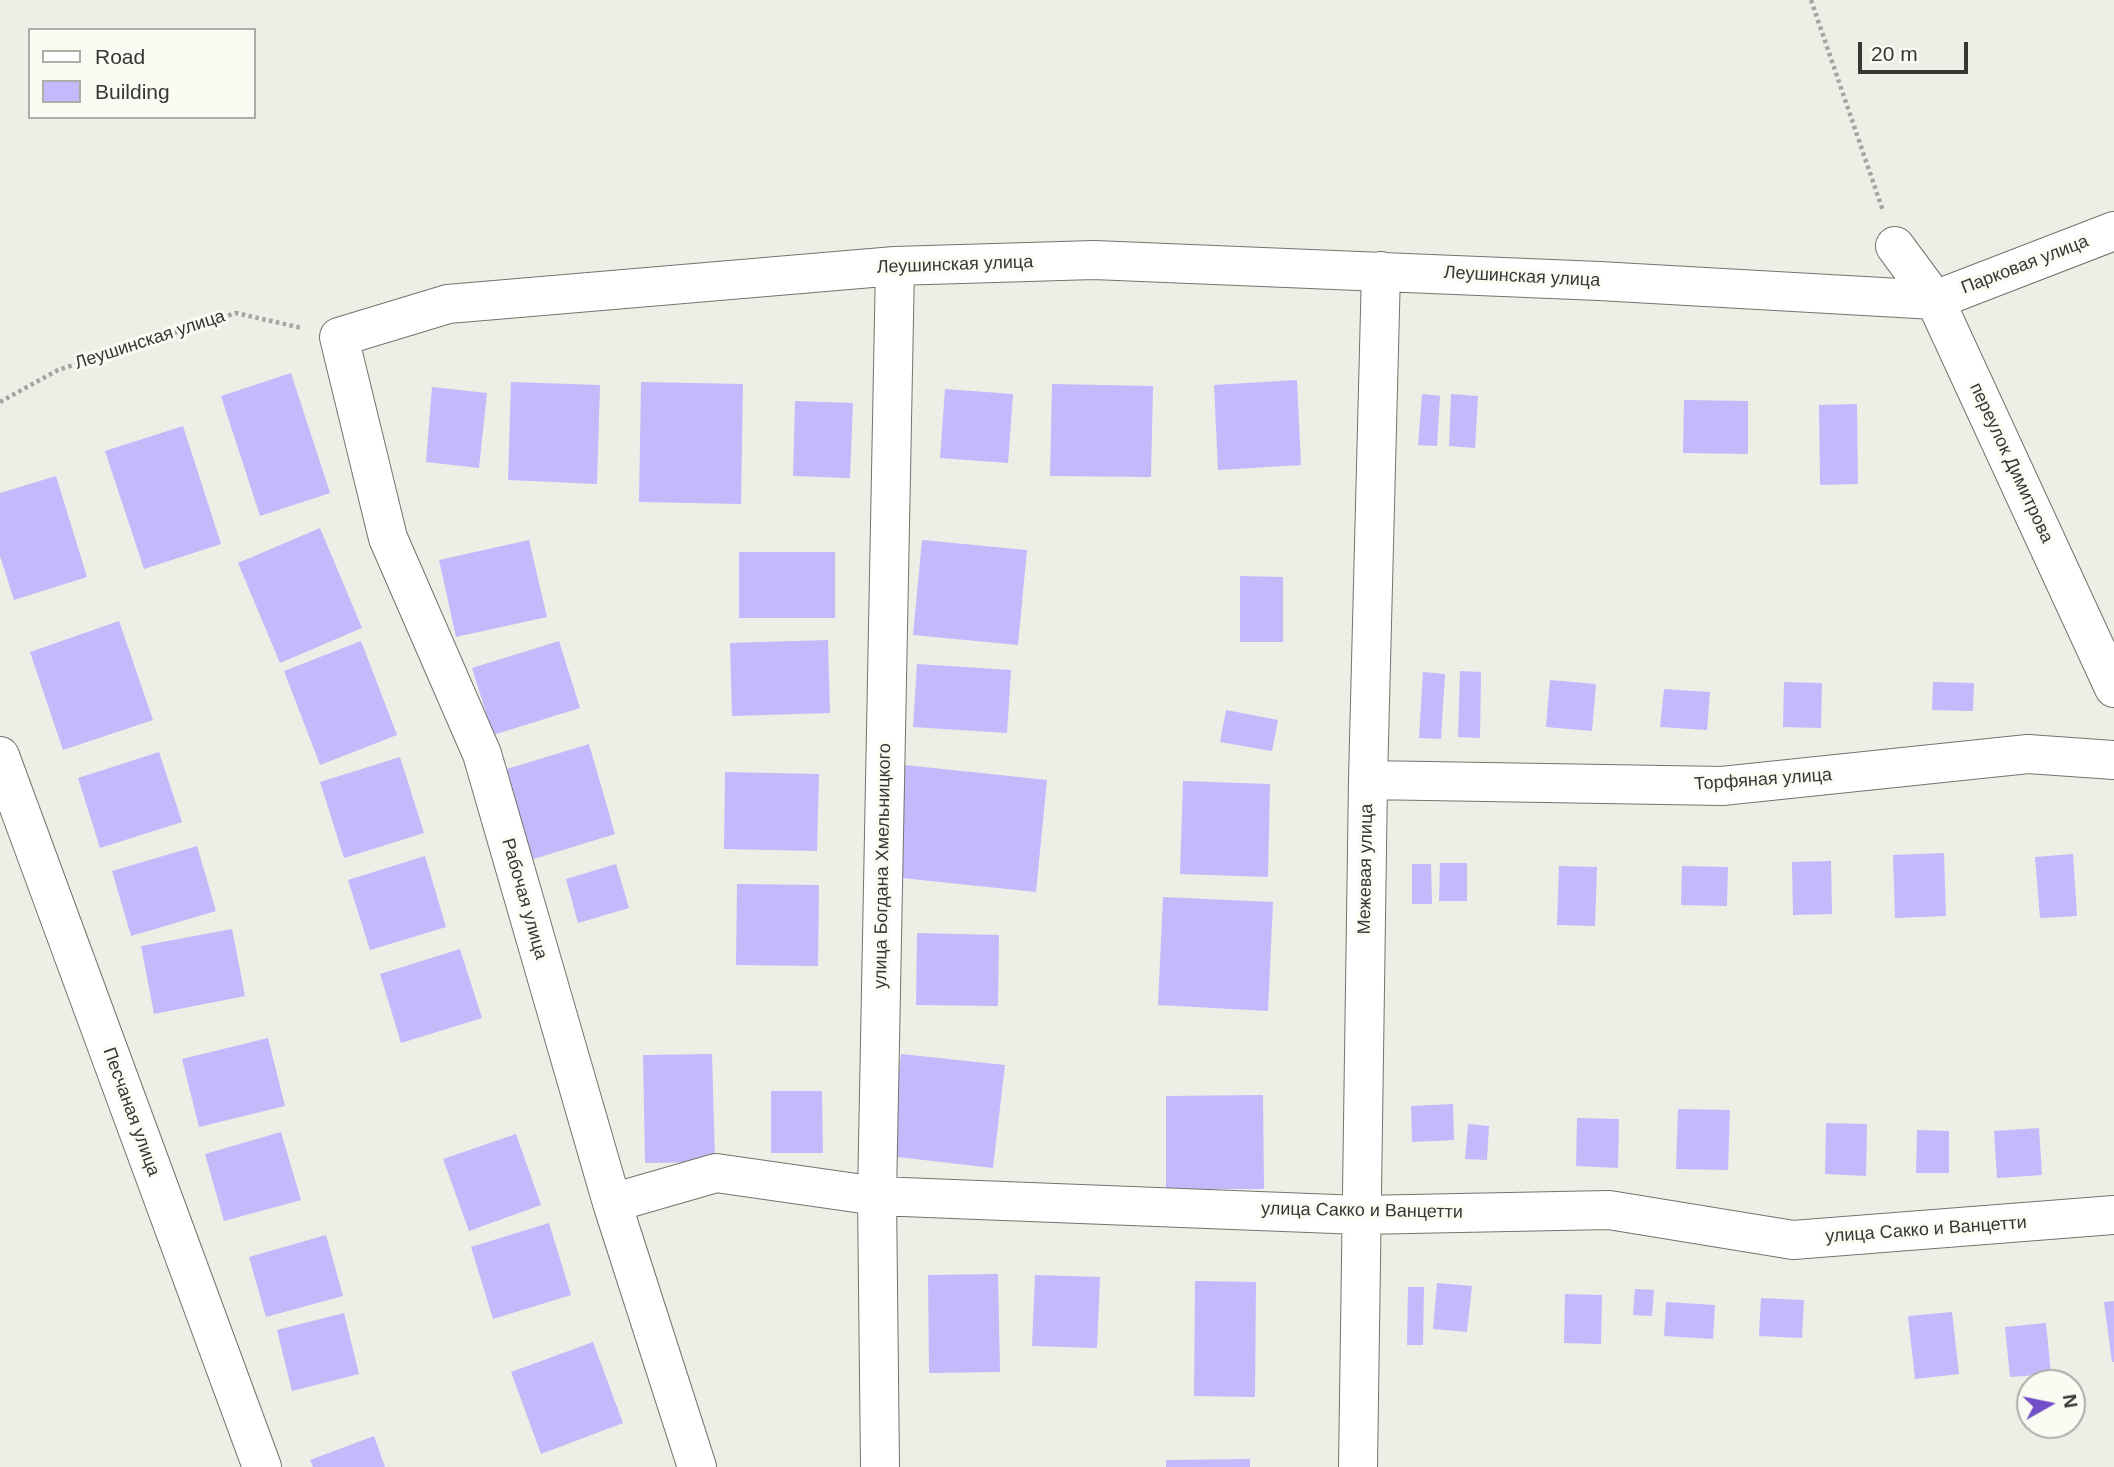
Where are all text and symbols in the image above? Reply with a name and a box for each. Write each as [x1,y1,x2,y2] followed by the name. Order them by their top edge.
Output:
[28,28,256,119] legend
[1862,28,1972,72] scale bar
[1871,42,1918,65] text: 20 m
[95,45,145,68] text: Road
[95,80,170,103] text: Building
[1958,231,2092,299] street label: Парковая улица
[876,251,1034,279] street label: Леушинская улица
[1443,262,1601,292] street label: Леушинская улица
[72,306,228,374] street label: Леушинская улица
[1964,380,2058,546] street label: переулок Димитрова
[870,743,896,989] street label: улица Богдана Хмельницкого
[1693,764,1833,796] street label: Торфяная улица
[1354,803,1378,935] street label: Межевая улица
[496,836,552,962] street label: Рабочая улица
[98,1045,164,1179] street label: Песчаная улица
[1261,1198,1463,1224] street label: улица Сакко и Ванцетти
[1825,1212,2027,1248] street label: улица Сакко и Ванцетти
[2016,1369,2086,1439] north arrow
[2059,1393,2082,1409] text: N

